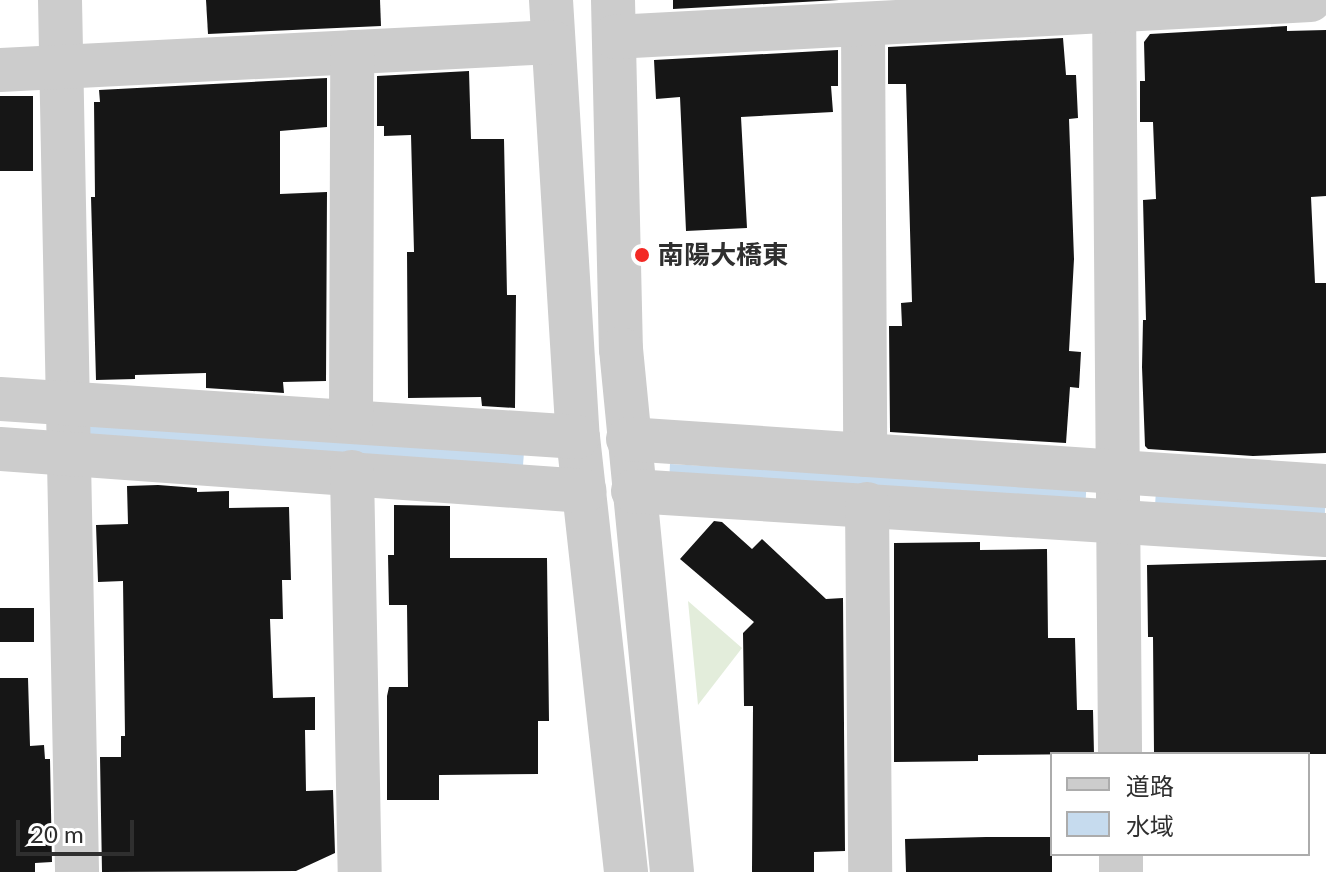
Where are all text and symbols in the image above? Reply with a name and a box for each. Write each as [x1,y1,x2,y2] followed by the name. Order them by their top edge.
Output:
[658,239,788,271] place label: 南陽大橋東
[633,246,651,264] marker: 南陽大橋東
[1050,752,1310,856] legend
[1126,771,1174,800] text: 道路
[20,804,138,854] scale bar
[1126,811,1174,840] text: 水域
[30,819,84,848] text: 20 m

